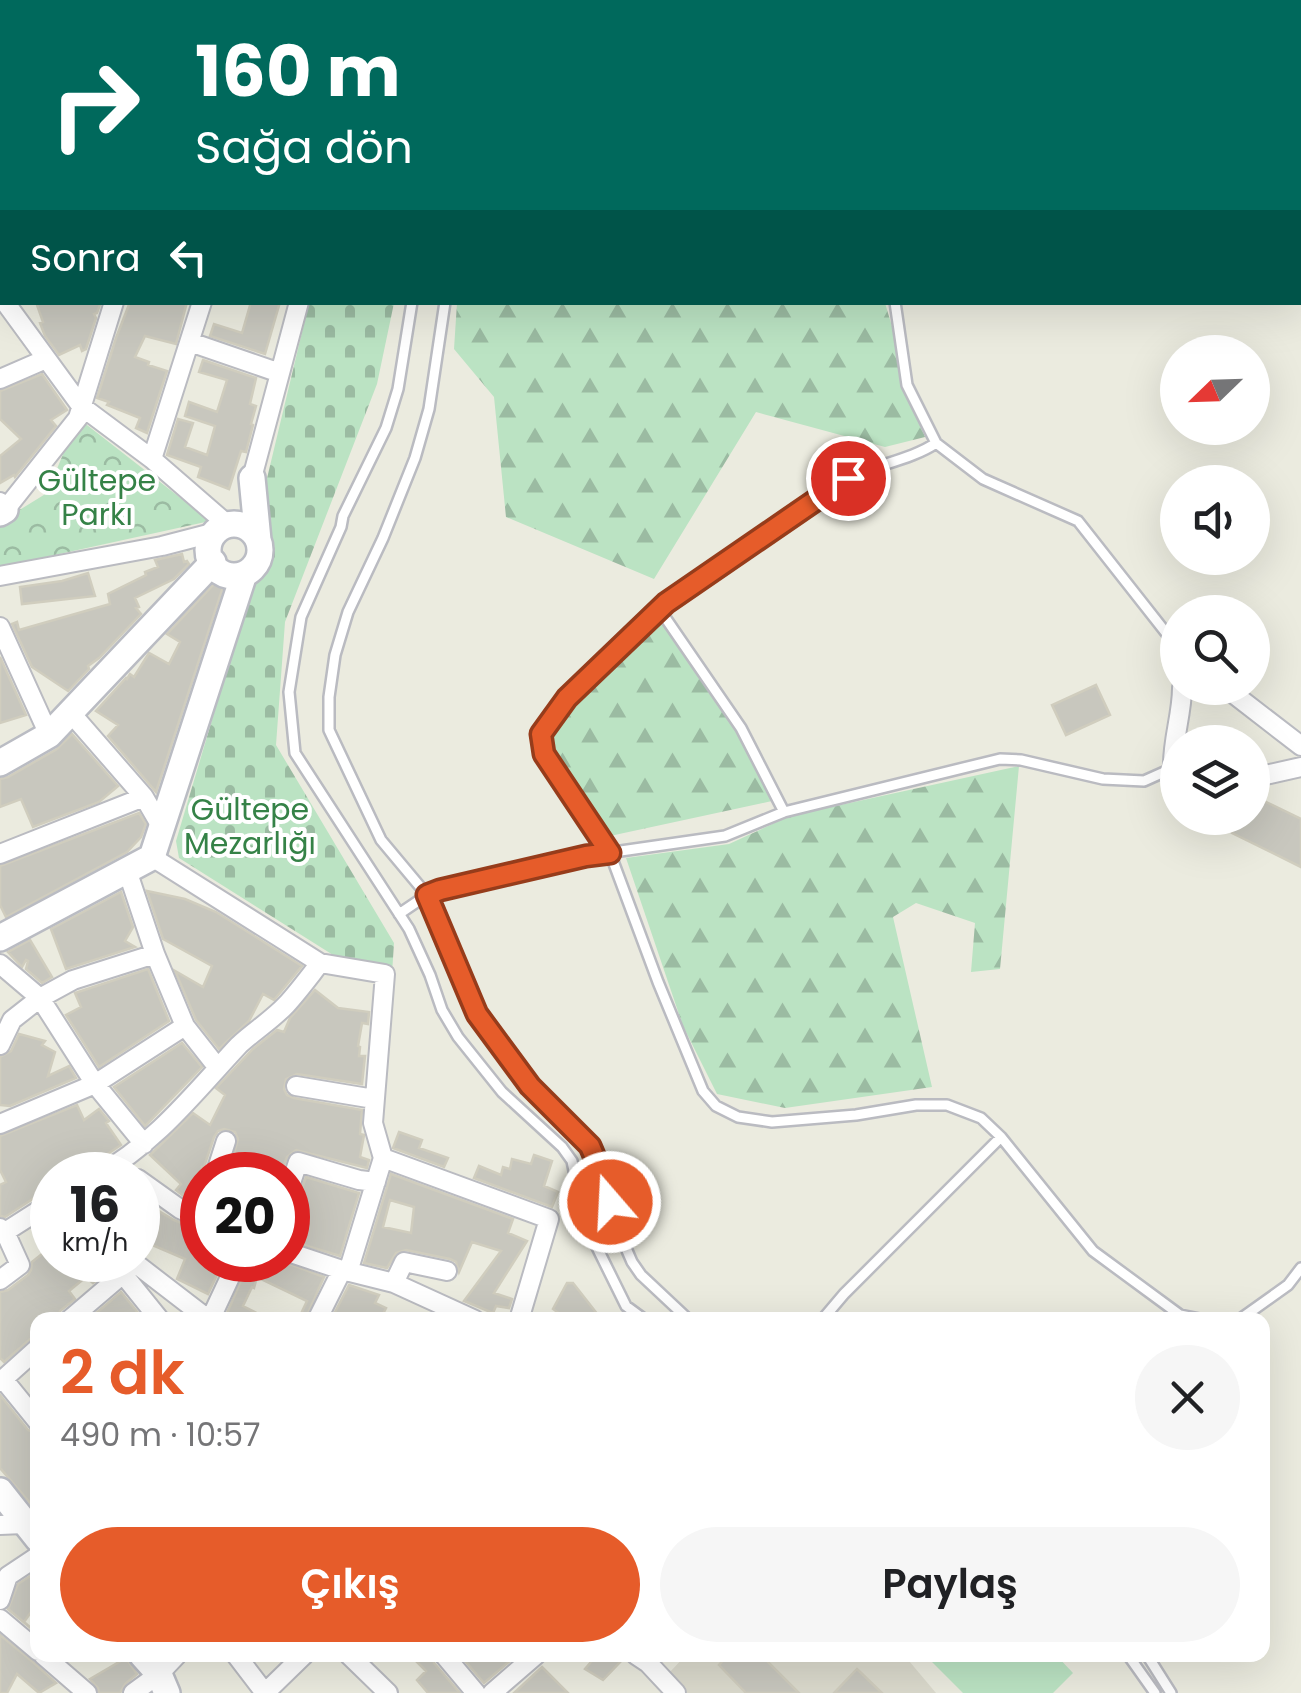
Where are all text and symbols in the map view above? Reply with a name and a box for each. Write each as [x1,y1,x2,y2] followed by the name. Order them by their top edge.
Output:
[195,22,401,121] text: 160 m
[30,40,160,170] icon: right
[195,116,413,179] text: Sağa dön
[161,230,216,285] icon: left
[30,231,141,284] text: Sonra
[1160,335,1270,445] north arrow
[1160,335,1270,835] map controls
[806,436,891,521] pin
[821,451,876,506] icon: arrive
[38,459,156,536] park label: Gültepe Parkı
[1160,465,1270,575] button: sound
[1160,595,1270,705] button: search
[1160,725,1270,835] button: layers
[184,788,316,865] park label: Gültepe Mezarlığı
[558,1150,662,1254] position arrow
[180,1152,310,1282] speed limit sign: 20
[70,1169,120,1240] text: 16
[62,1225,128,1260] text: km/h
[60,1331,184,1415] text: 2 dk
[1135,1345,1240,1450] button: close
[60,1412,260,1457] text: 490 m · 10:57
[60,1527,640,1642] button: Çıkış
[660,1527,1240,1642] button: Paylaş

